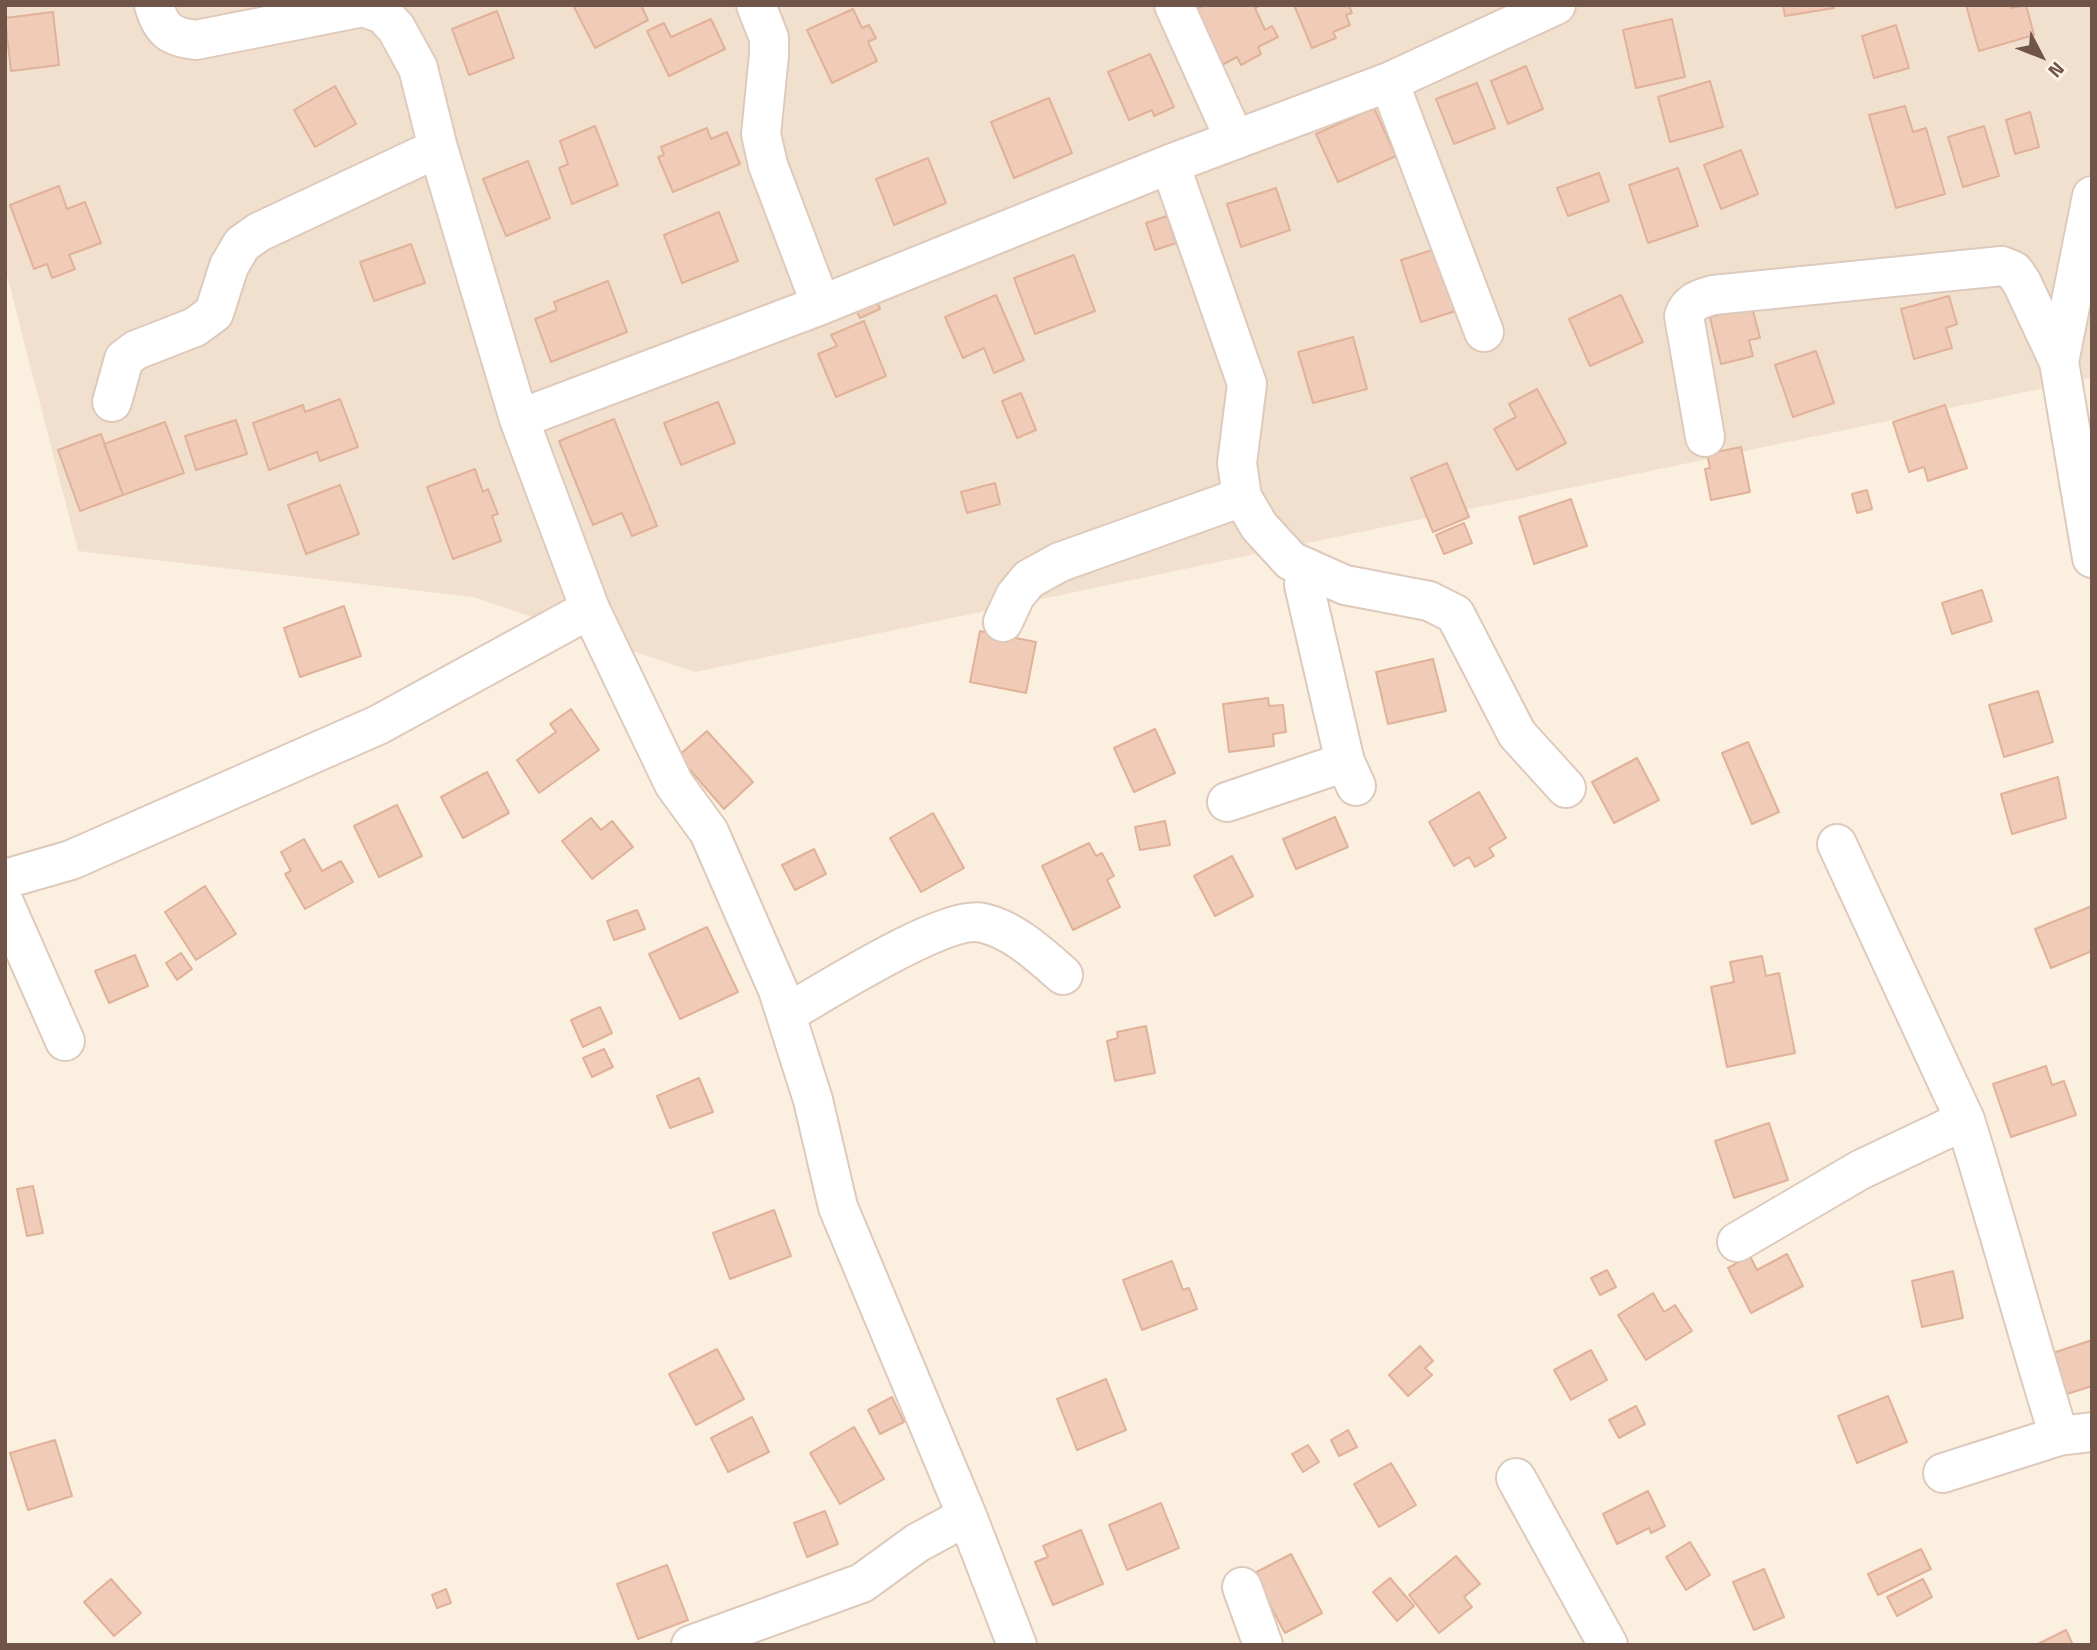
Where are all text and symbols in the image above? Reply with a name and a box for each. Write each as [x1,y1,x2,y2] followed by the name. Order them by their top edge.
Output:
[2006,21,2076,91] north arrow
[2042,56,2072,85] text: N

